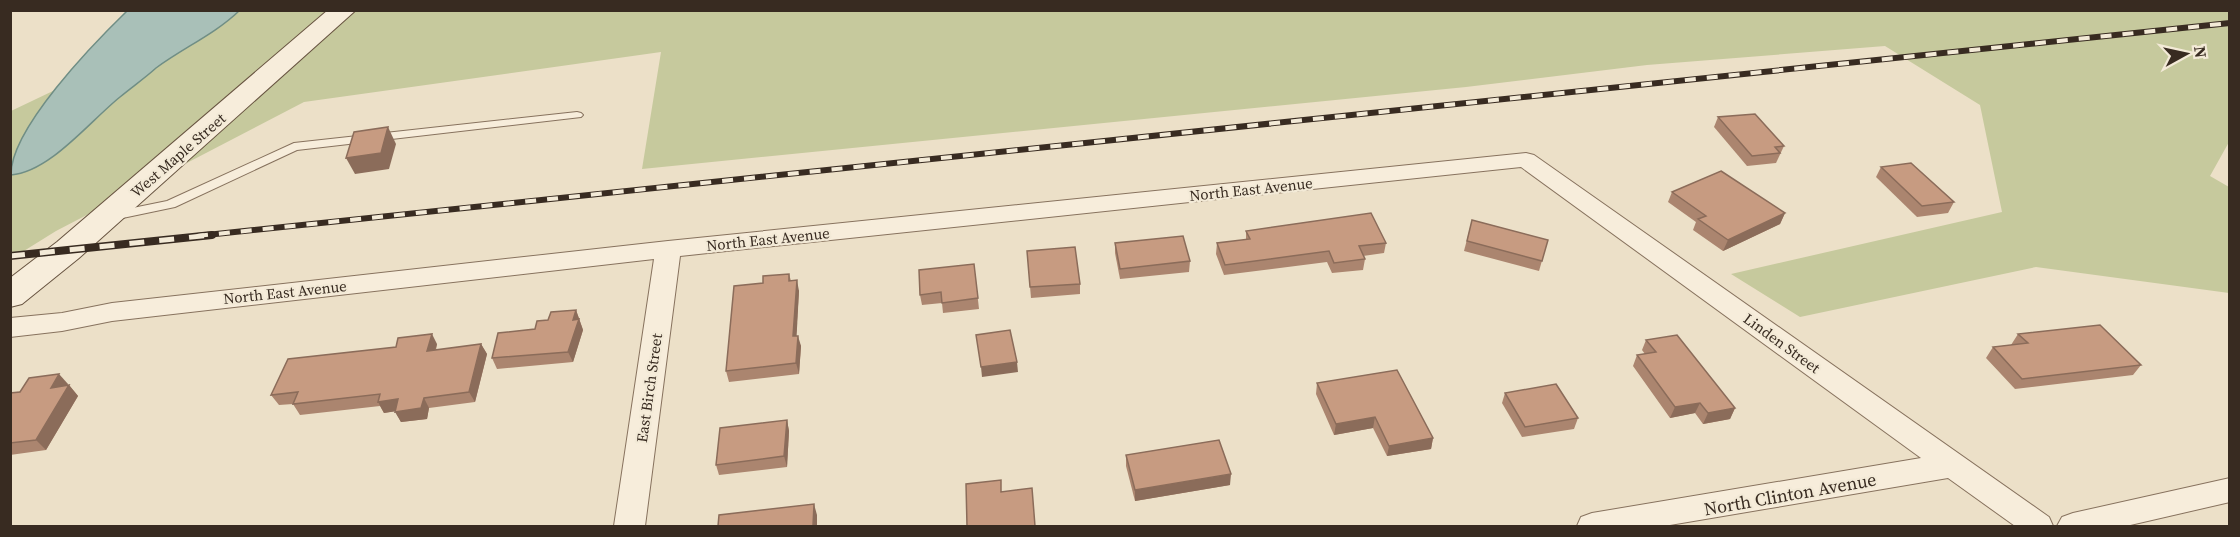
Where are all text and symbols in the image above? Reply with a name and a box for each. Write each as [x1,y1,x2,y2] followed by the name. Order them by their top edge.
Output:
[2156,24,2216,84] north arrow
[2189,45,2213,60] text: N
[126,108,230,202] street label: West Maple Street
[1188,172,1314,206] street label: North East Avenue
[705,222,831,256] street label: North East Avenue
[222,275,348,309] street label: North East Avenue
[1739,308,1825,378] street label: Linden Street
[631,332,667,444] street label: East Birch Street
[1702,467,1878,521] street label: North Clinton Avenue

